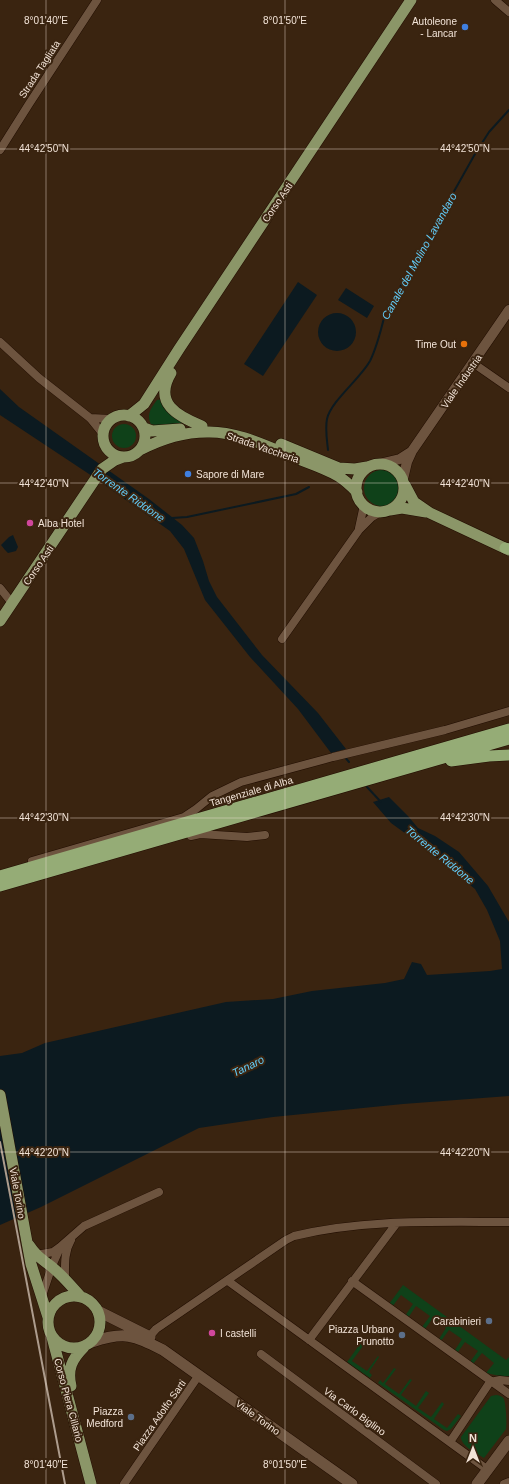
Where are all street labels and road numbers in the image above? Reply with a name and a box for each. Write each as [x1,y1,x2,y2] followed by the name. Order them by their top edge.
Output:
[17,38,62,100] street label: Strada Tagliata
[260,180,295,224] street label: Corso Asti
[439,352,484,410] street label: Viale Industria
[225,430,301,465] street label: Strada Vaccheria
[21,543,56,587] street label: Corso Asti
[208,774,294,809] street label: Tangenziale di Alba
[8,1167,28,1220] street label: Viale Torino
[52,1357,85,1444] street label: Corso Piera Cillario
[131,1378,188,1453] street label: Piazza Adolfo Sarti
[322,1385,388,1438] street label: Via Carlo Biglino
[233,1398,282,1437] street label: Viale Torino

